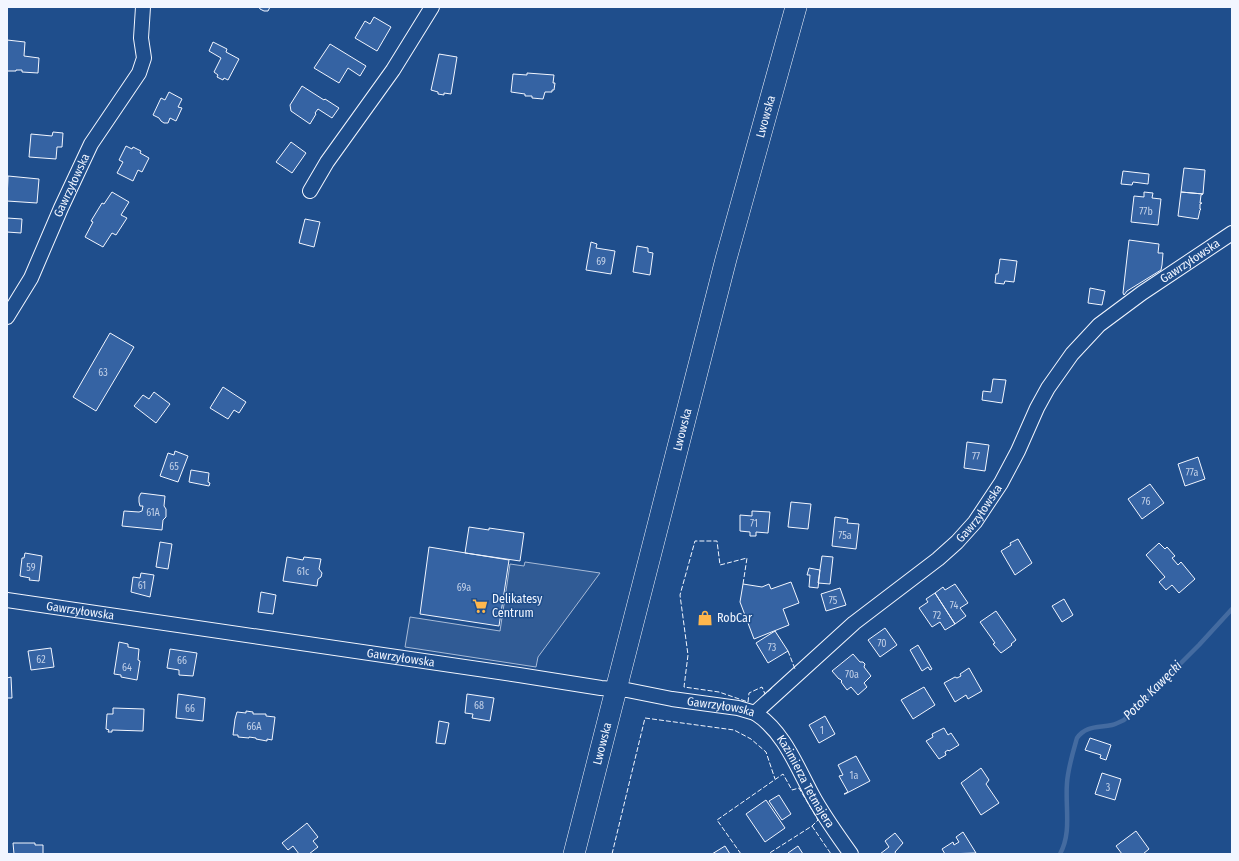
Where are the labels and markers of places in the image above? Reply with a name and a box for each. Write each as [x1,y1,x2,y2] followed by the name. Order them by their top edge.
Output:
[492,592,543,620] place label: Delikatesy Centrum
[471,597,489,615] supermarket icon: Delikatesy Centrum
[696,609,714,627] shop icon: RobCar
[717,611,753,625] place label: RobCar

